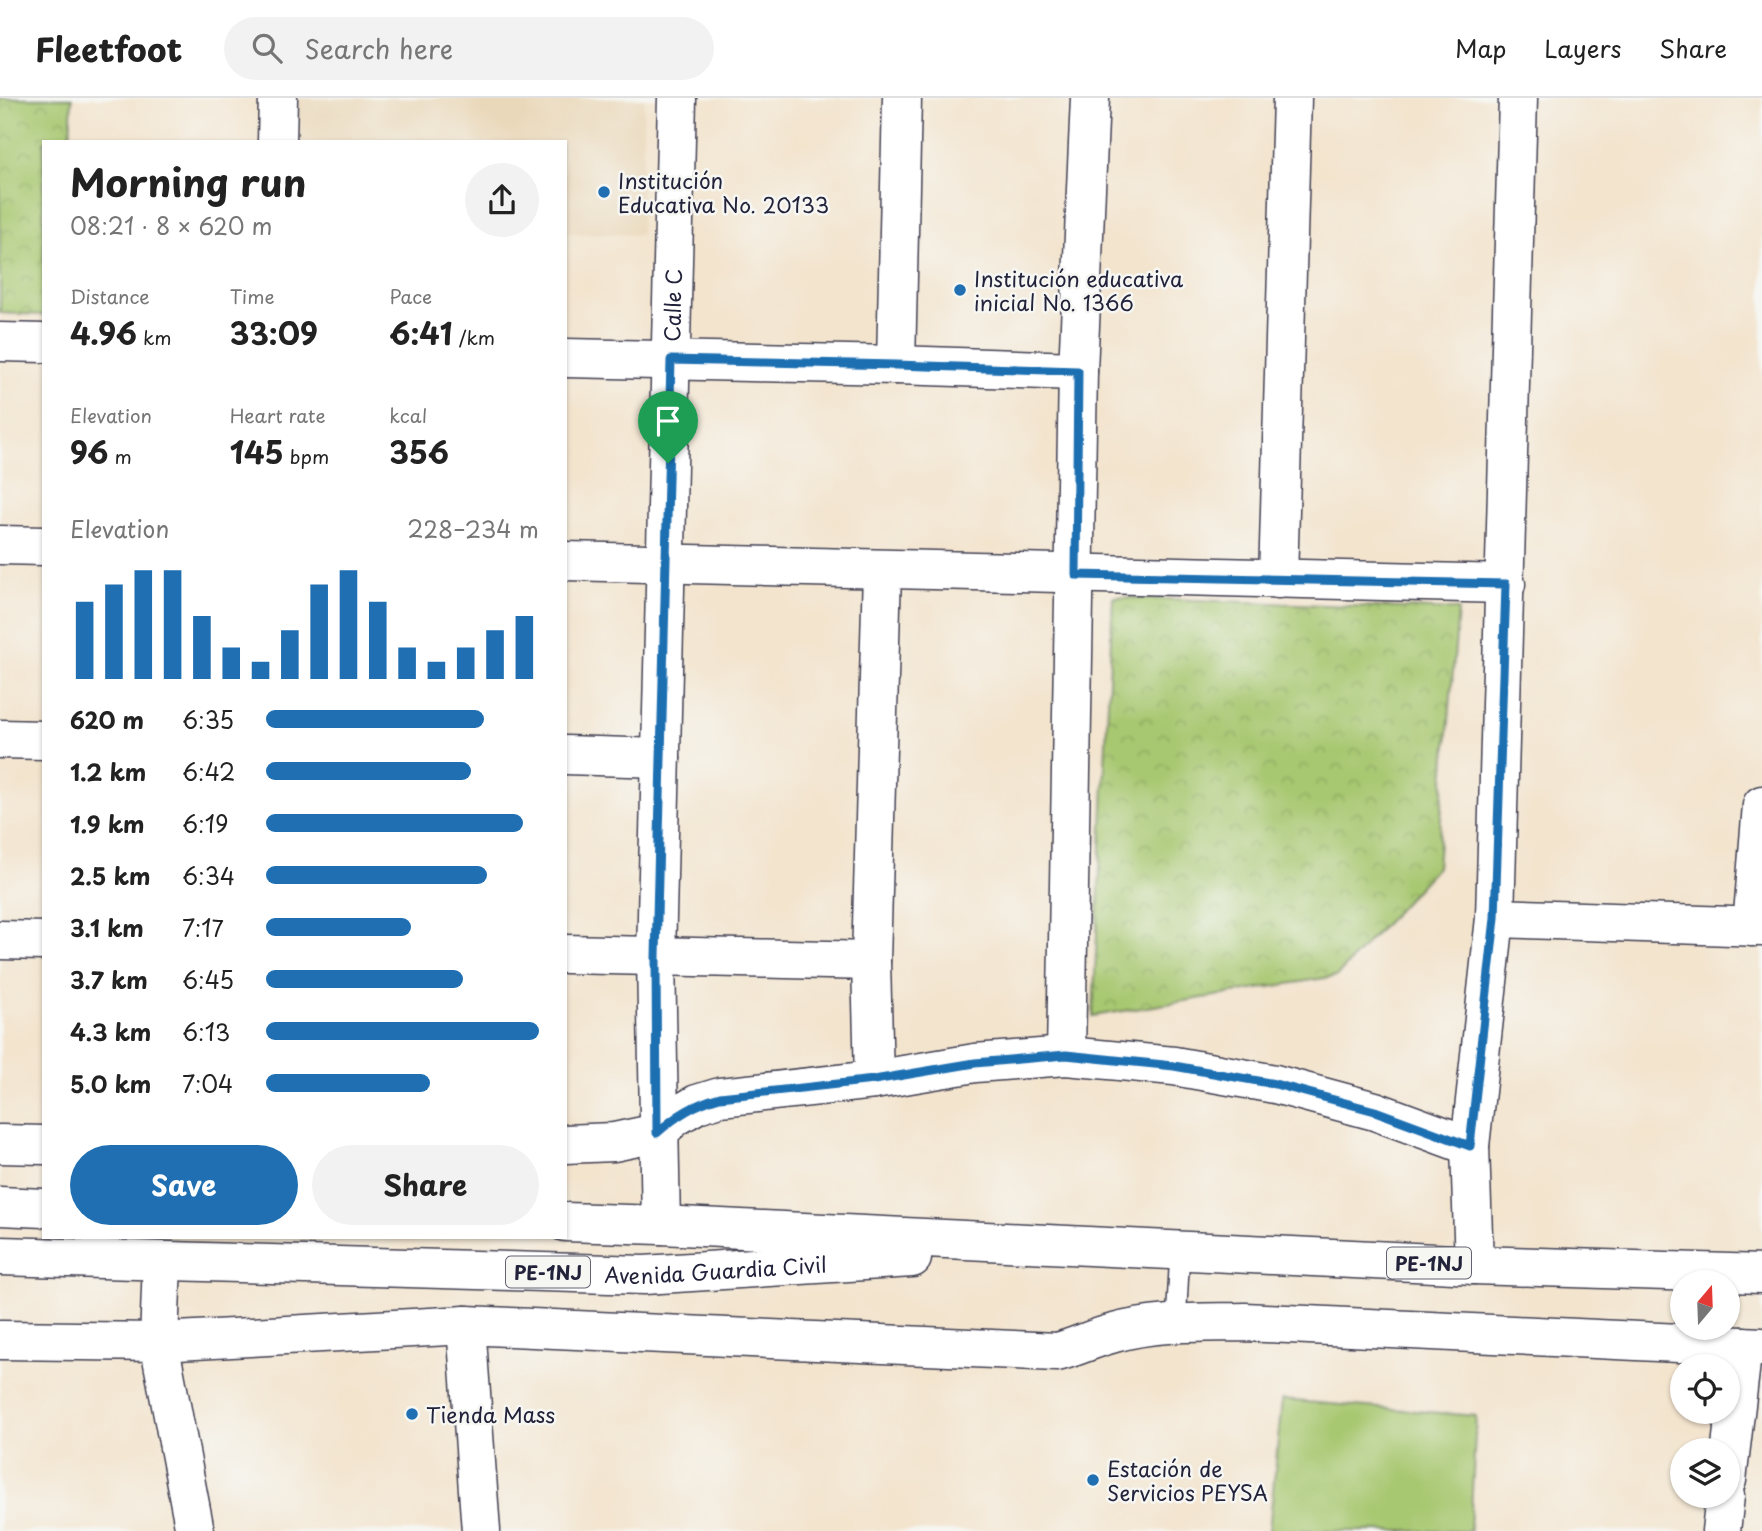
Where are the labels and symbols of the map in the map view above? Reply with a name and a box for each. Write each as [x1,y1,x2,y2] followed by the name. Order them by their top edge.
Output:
[618,164,829,220] place label: Institución Educativa No. 20133
[596,184,612,200] marker: Institución Educativa No. 20133
[974,262,1184,318] place label: Institución educativa inicial No. 1366
[655,268,689,342] street label: Calle C
[952,282,968,298] marker: Institución educativa inicial No. 1366
[638,391,698,463] pin
[604,1247,828,1291] street label: Avenida Guardia Civil
[1387,1247,1471,1278] road number: PE-1NJ
[506,1256,590,1288] road number: PE-1NJ
[1670,1270,1740,1340] north arrow
[426,1398,555,1430] place label: Tienda Mass
[404,1406,420,1422] marker: Tienda Mass
[1107,1452,1268,1508] place label: Estación de Servicios PEYSA
[1085,1472,1101,1488] marker: Estación de Servicios PEYSA

